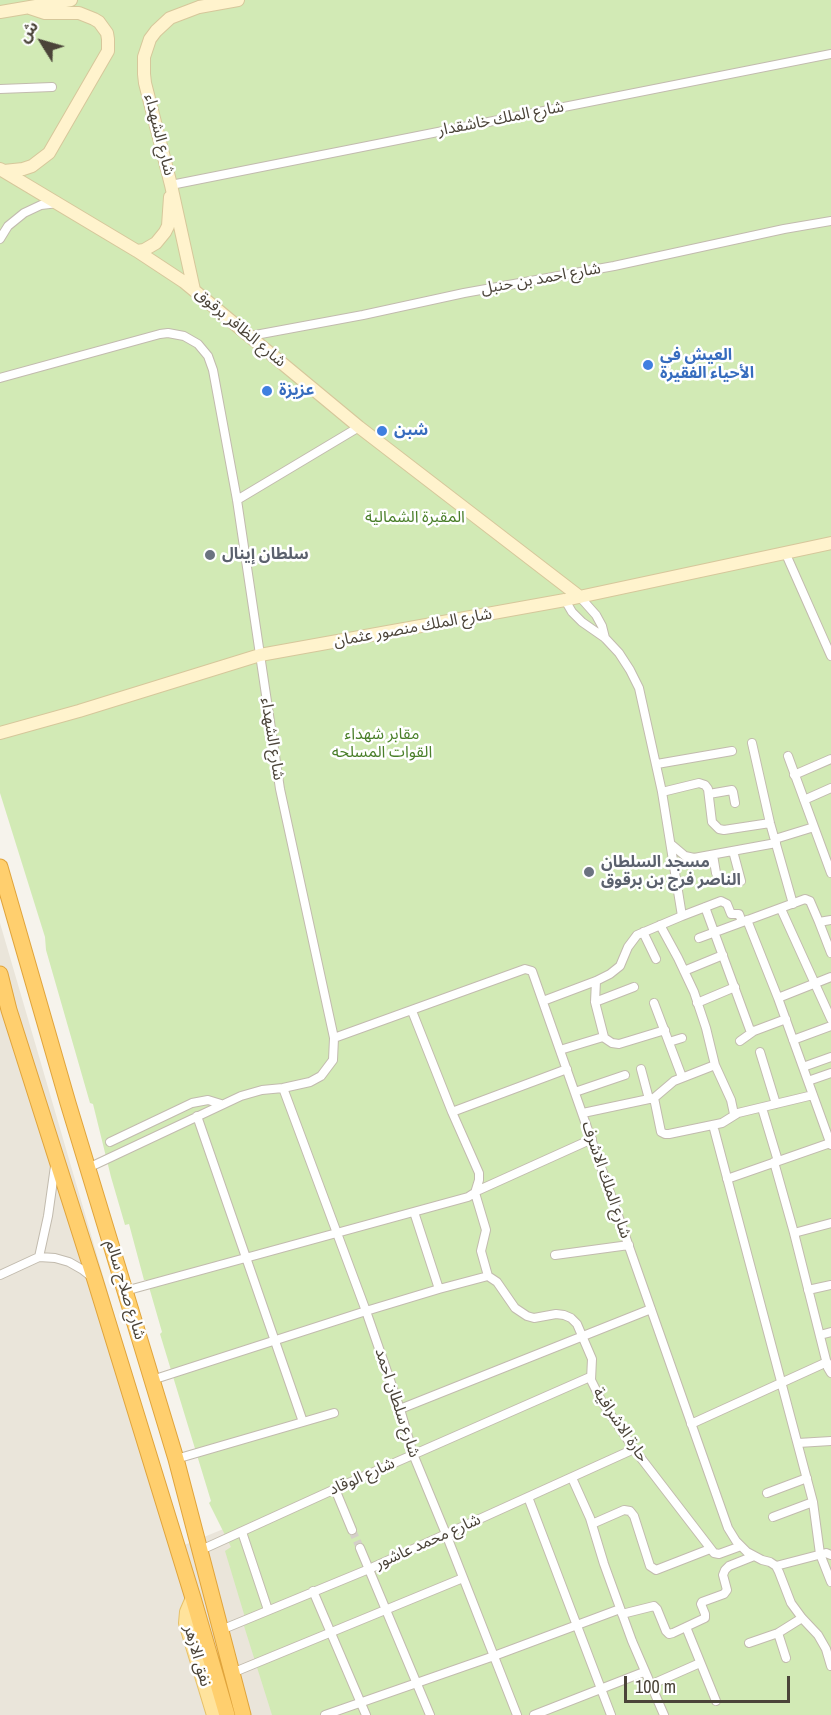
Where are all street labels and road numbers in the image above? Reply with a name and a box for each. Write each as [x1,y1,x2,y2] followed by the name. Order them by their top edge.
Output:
[140,92,178,178] street label: شارع الشهداء
[436,97,566,141] street label: شارع الملك خاشقدار
[480,259,602,299] street label: شارع احمد بن حنبل
[190,284,290,372] street label: شارع الظافر برقوق
[332,605,494,651] street label: شارع الملك منصور عثمان
[256,696,288,782] street label: شارع الشهداء
[577,1119,635,1241] street label: شارع الملك الاشرف
[101,1238,149,1342] street label: شارع صلاح سالم
[370,1346,424,1460] street label: شارع سلطان احمد
[588,1384,652,1466] street label: حارة الاشرافية
[326,1454,398,1500] street label: شارع الوقاد
[372,1510,484,1574] street label: شارع محمد عاشور
[179,1623,215,1689] street label: نفق الازهر

